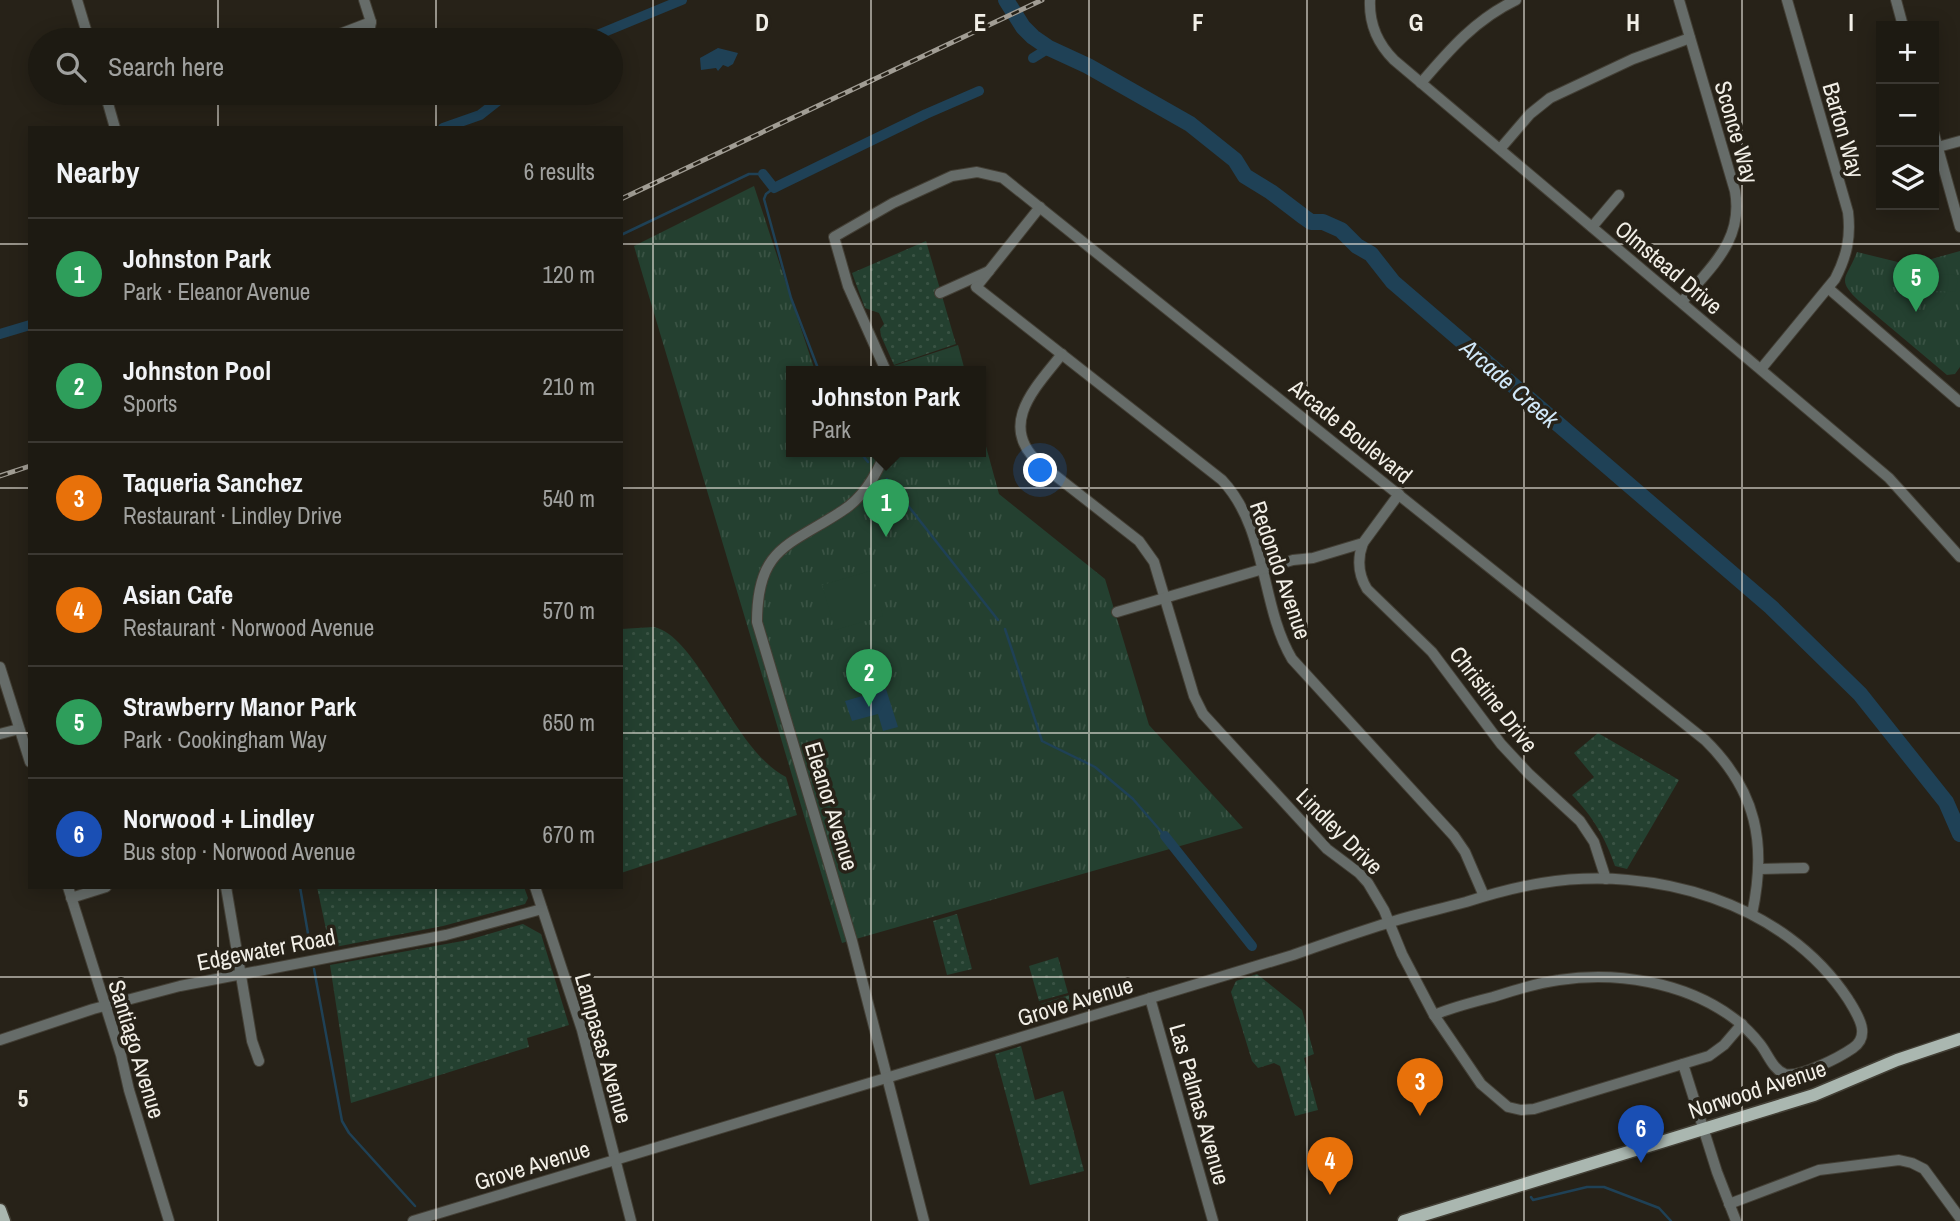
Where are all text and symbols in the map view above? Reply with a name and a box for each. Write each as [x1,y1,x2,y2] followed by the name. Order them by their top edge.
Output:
[755,7,769,38] text: D
[974,7,986,38] text: E
[1192,7,1204,38] text: F
[1409,7,1423,38] text: G
[1626,7,1640,38] text: H
[1848,7,1854,38] text: I
[1876,21,1939,210] map controls
[1876,21,1939,84] button: +
[28,28,623,105] search box
[52,48,90,86] icon: search
[108,49,224,84] text: Search here
[1708,77,1767,187] street label: Sconce Way
[1816,79,1873,182] street label: Barton Way
[1876,84,1939,147] button: −
[1876,147,1939,210] button: layers
[56,152,139,192] text: Nearby
[524,156,595,187] text: 6 results
[1609,213,1729,321] street label: Olmstead Drive
[123,241,271,276] text: Johnston Park
[1893,254,1939,312] pin: 5
[74,259,84,290] text: 1
[543,259,595,290] text: 120 m
[123,276,310,307] text: Park · Eleanor Avenue
[1453,331,1567,435] water label: Arcade Creek
[123,353,271,388] text: Johnston Pool
[786,366,986,457] popup
[74,371,84,402] text: 2
[543,371,595,402] text: 210 m
[1282,371,1419,490] street label: Arcade Boulevard
[812,379,960,414] text: Johnston Park
[123,388,178,419] text: Sports
[812,414,851,445] text: Park
[1023,453,1057,487] your location
[123,465,303,500] text: Taqueria Sanchez
[863,479,909,537] pin: 1
[74,483,84,514] text: 3
[543,483,595,514] text: 540 m
[1243,497,1319,643] street label: Redondo Avenue
[123,500,342,531] text: Restaurant · Lindley Drive
[123,577,233,612] text: Asian Cafe
[74,595,84,626] text: 4
[543,595,595,626] text: 570 m
[123,612,374,643] text: Restaurant · Norwood Avenue
[1443,639,1545,759] street label: Christine Drive
[846,649,892,707] pin: 2
[123,689,356,724] text: Strawberry Manor Park
[74,707,84,738] text: 5
[543,707,595,738] text: 650 m
[123,724,327,755] text: Park · Cookingham Way
[798,738,866,874] street label: Eleanor Avenue
[1290,781,1390,881] street label: Lindley Drive
[123,801,314,836] text: Norwood + Lindley
[74,819,84,850] text: 6
[543,819,595,850] text: 670 m
[123,836,355,867] text: Bus stop · Norwood Avenue
[194,920,338,978] street label: Edgewater Road
[568,969,640,1127] street label: Lampasas Avenue
[1013,969,1137,1033] street label: Grove Avenue
[101,976,173,1122] street label: Santiago Avenue
[1162,1020,1238,1188] street label: Las Palmas Avenue
[1684,1052,1830,1126] street label: Norwood Avenue
[1397,1058,1443,1116] pin: 3
[18,1083,28,1114] text: 5
[1618,1105,1664,1163] pin: 6
[470,1133,594,1197] street label: Grove Avenue
[1307,1137,1353,1195] pin: 4

